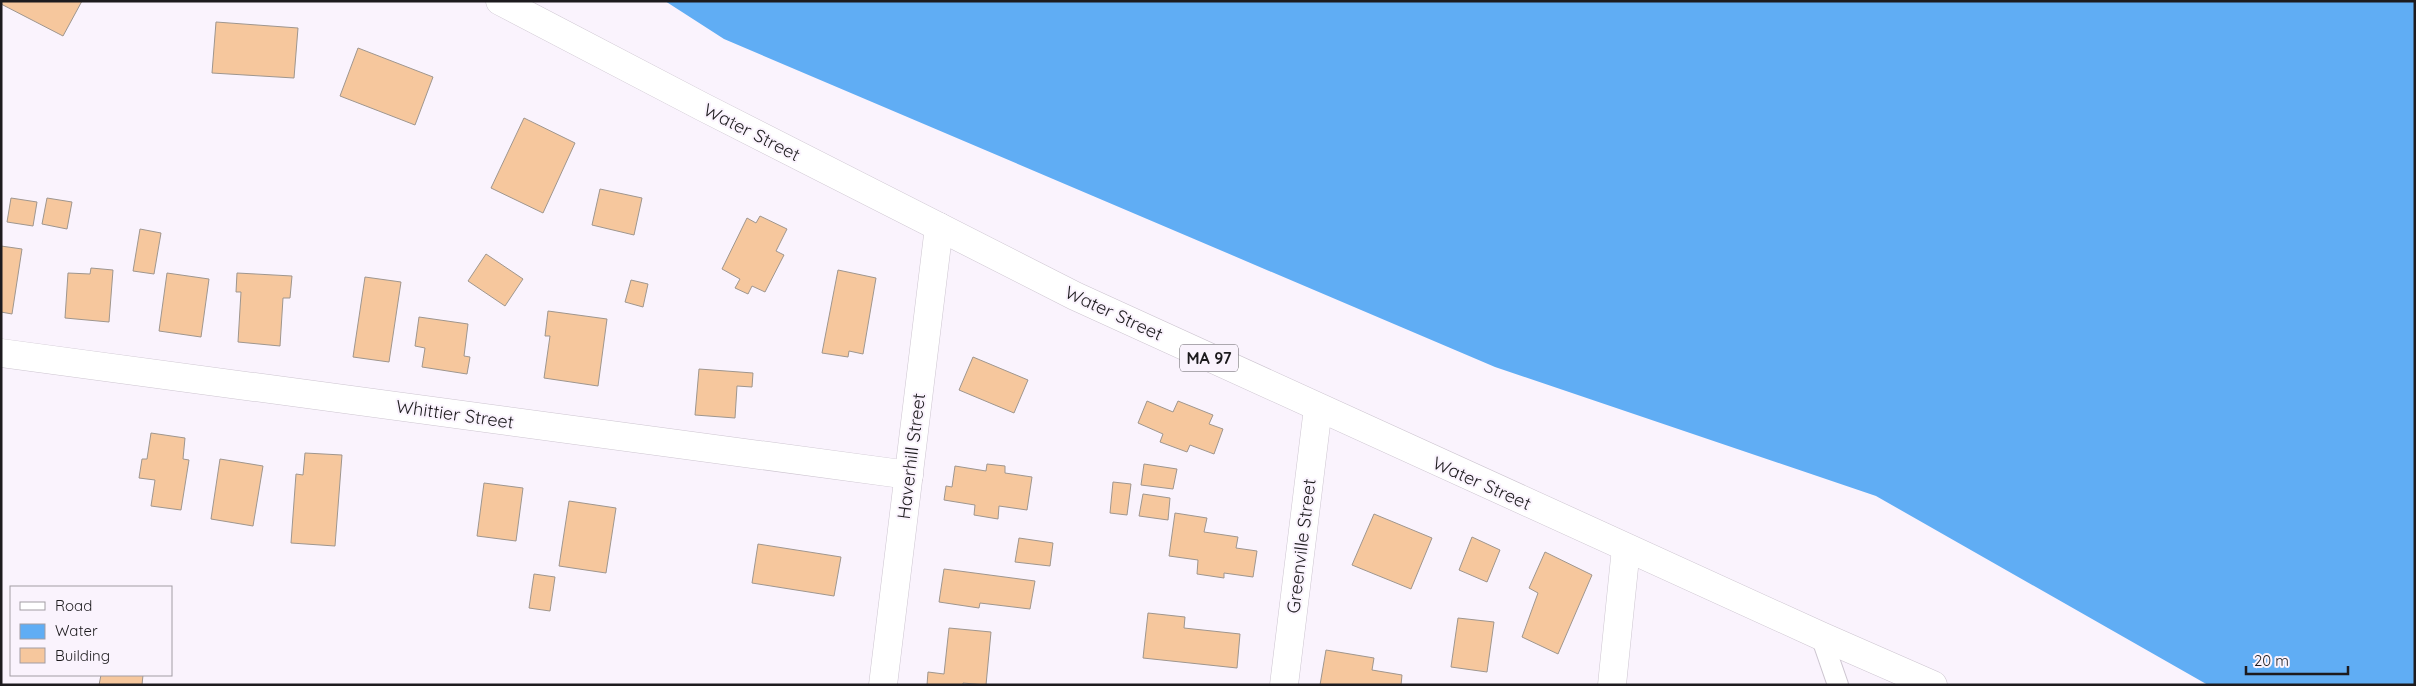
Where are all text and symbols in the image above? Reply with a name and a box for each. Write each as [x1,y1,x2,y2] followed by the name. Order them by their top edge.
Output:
[700,98,804,166] street label: Water Street
[1061,280,1167,346] street label: Water Street
[1180,344,1238,372] road number: MA 97
[892,392,930,520] street label: Haverhill Street
[395,394,515,434] street label: Whittier Street
[1429,451,1535,515] street label: Water Street
[1281,477,1321,615] street label: Greenville Street
[10,586,172,676] legend
[55,596,92,615] text: Road
[55,621,98,640] text: Water
[2246,644,2348,676] scale bar
[55,646,110,665] text: Building
[2254,651,2289,670] text: 20 m

